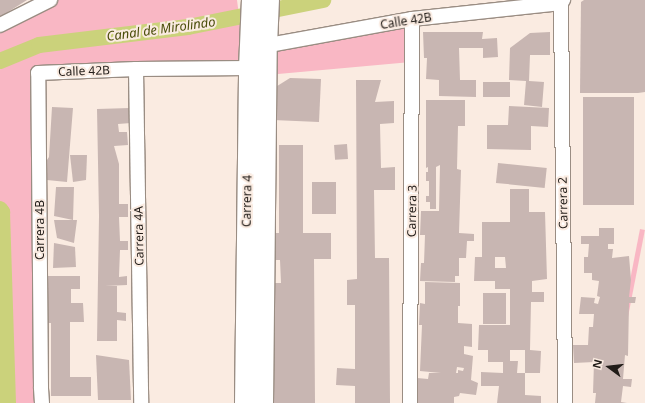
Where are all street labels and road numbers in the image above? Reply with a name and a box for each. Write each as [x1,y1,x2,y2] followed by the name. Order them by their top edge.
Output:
[379,10,433,32] street label: Calle 42B
[58,63,110,79] street label: Calle 42B
[239,175,255,227] street label: Carrera 4
[555,177,571,229] street label: Carrera 2
[404,185,420,237] street label: Carrera 3
[33,200,47,260] street label: Carrera 4B
[131,206,147,266] street label: Carrera 4A

